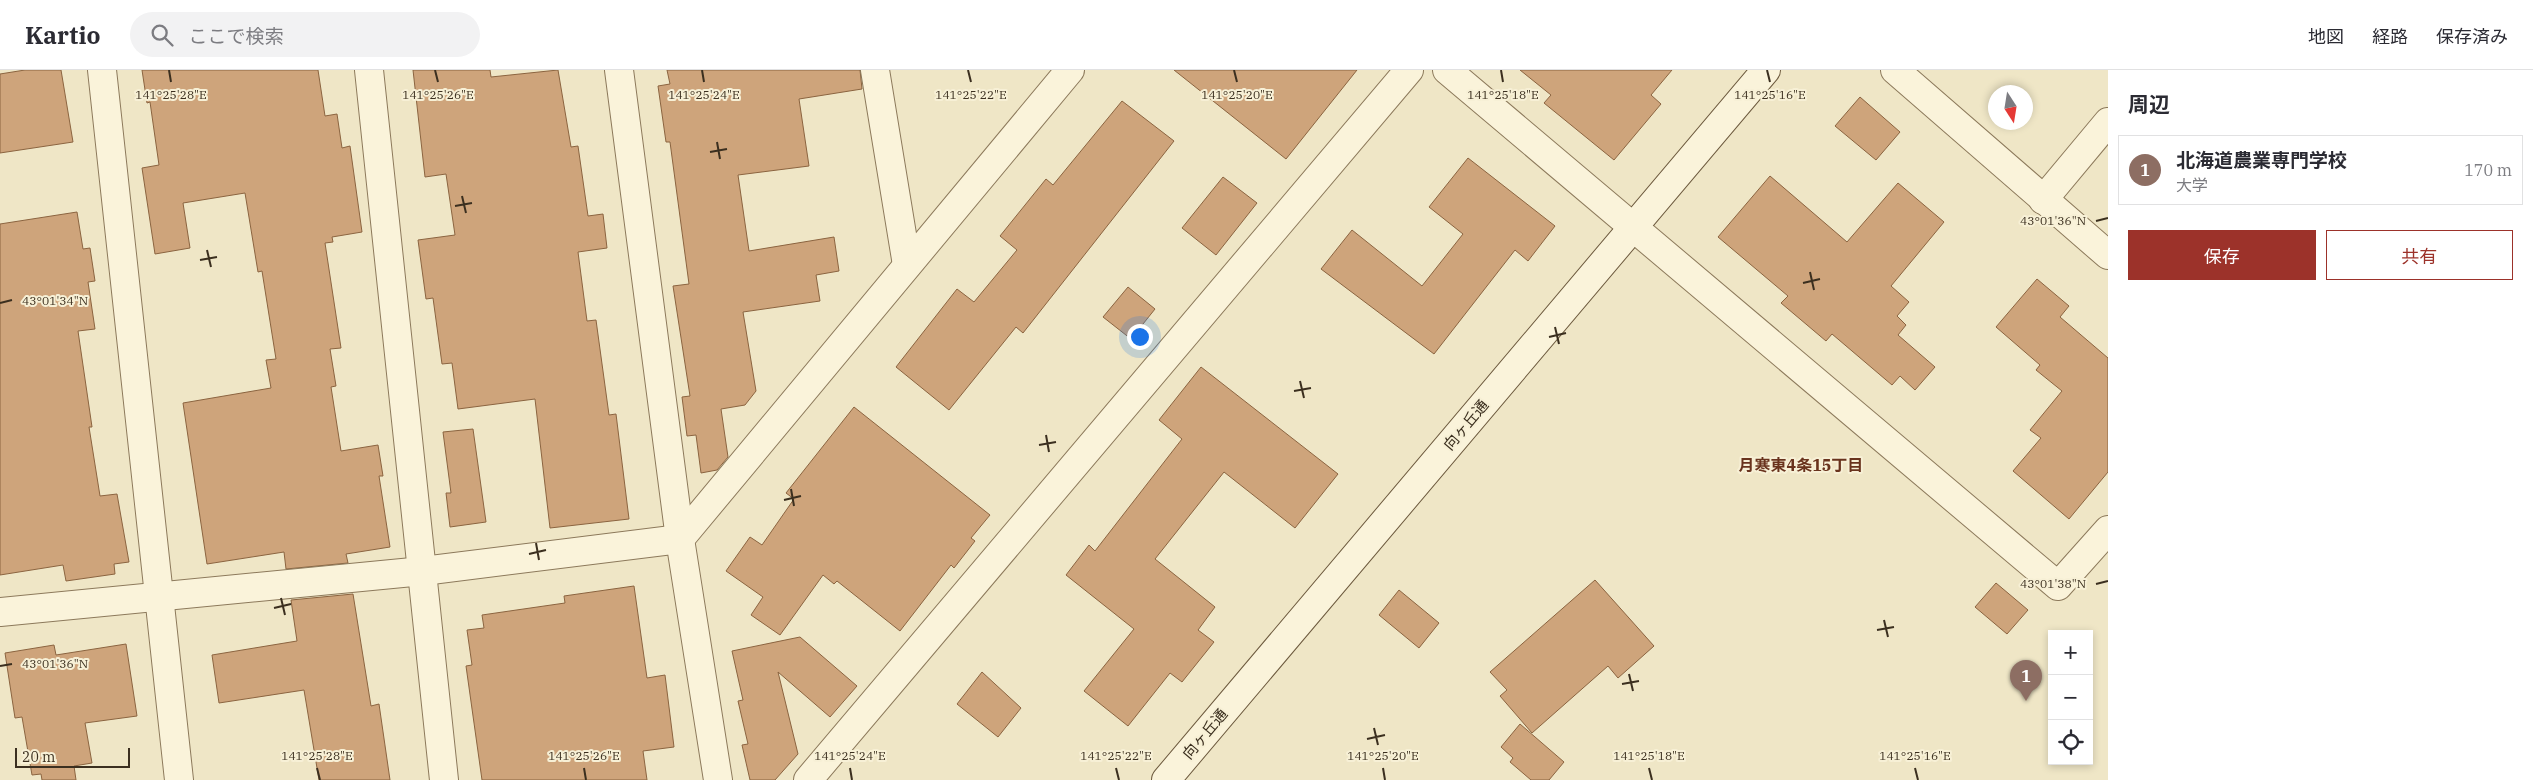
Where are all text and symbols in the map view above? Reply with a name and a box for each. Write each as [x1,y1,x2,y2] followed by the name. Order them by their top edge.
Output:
[130,12,480,57] search box
[25,19,100,51] text: Kartio
[148,21,176,49] icon: search
[188,24,283,48] text: ここで検索
[2308,25,2344,48] text: 地図
[2372,25,2408,48] text: 経路
[2436,25,2508,48] text: 保存済み
[1988,85,2033,130] north arrow
[135,87,207,102] text: 141°25'28"E
[402,87,474,102] text: 141°25'26"E
[668,87,740,102] text: 141°25'24"E
[935,87,1007,102] text: 141°25'22"E
[1201,87,1273,102] text: 141°25'20"E
[1467,87,1539,102] text: 141°25'18"E
[1734,87,1806,102] text: 141°25'16"E
[2128,90,2170,118] text: 周辺
[2176,148,2347,172] text: 北海道農業専門学校
[2140,160,2150,180] text: 1
[2464,160,2512,180] text: 170 m
[2176,175,2208,195] text: 大学
[2020,213,2086,228] text: 43°01'36"N
[2128,230,2316,280] button: 保存
[2326,230,2513,280] button: 共有
[22,293,88,308] text: 43°01'34"N
[1127,324,1153,350] your location
[1439,396,1492,454] street label: 向ヶ丘通
[1739,455,1863,475] district label: 月寒東4条15丁目
[2020,576,2086,591] text: 43°01'38"N
[2048,630,2093,765] map controls
[2048,630,2093,675] button: +
[22,656,88,671] text: 43°01'36"N
[2010,660,2042,701] pin: 1
[2048,675,2093,720] button: −
[1178,705,1231,763] street label: 向ヶ丘通
[2048,720,2093,765] button: locate
[15,745,130,768] scale bar
[22,748,55,766] text: 20 m
[281,748,353,763] text: 141°25'28"E
[548,748,620,763] text: 141°25'26"E
[814,748,886,763] text: 141°25'24"E
[1080,748,1152,763] text: 141°25'22"E
[1347,748,1419,763] text: 141°25'20"E
[1613,748,1685,763] text: 141°25'18"E
[1879,748,1951,763] text: 141°25'16"E

